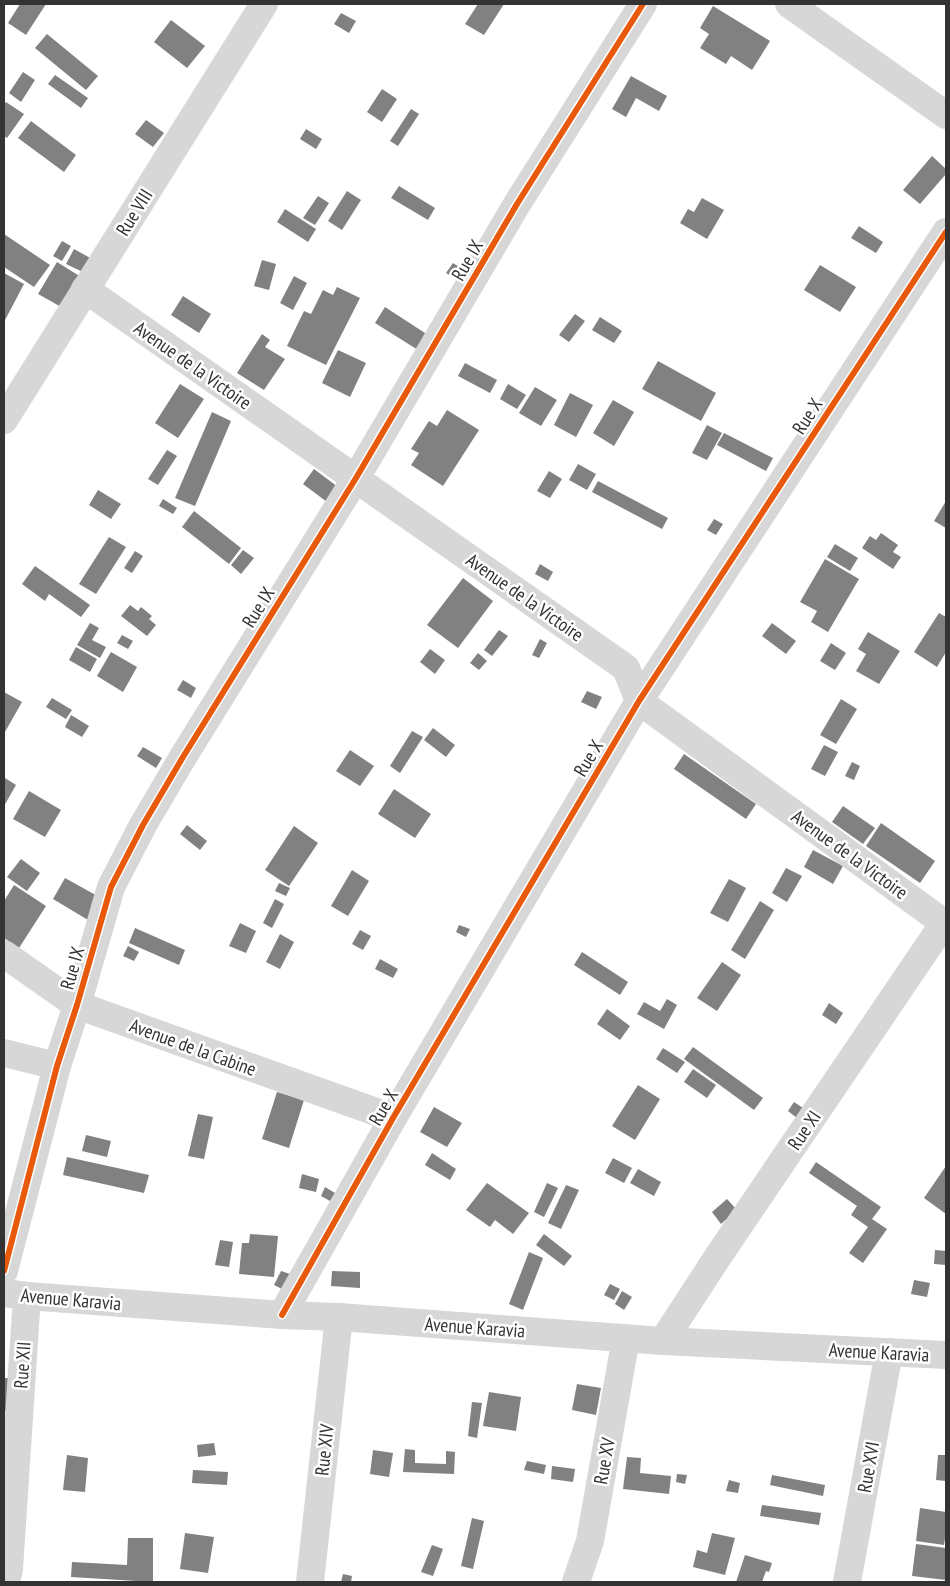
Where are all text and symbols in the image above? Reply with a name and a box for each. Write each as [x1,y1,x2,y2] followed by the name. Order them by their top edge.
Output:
[110,184,158,240] street label: Rue VIII
[446,235,488,285] street label: Rue IX
[130,316,256,414] street label: Avenue de la Victoire
[787,393,828,439] street label: Rue X
[462,548,588,646] street label: Avenue de la Victoire
[236,582,280,632] street label: Rue IX
[568,735,608,781] street label: Rue X
[787,804,913,904] street label: Avenue de la Victoire
[55,943,90,992] street label: Rue IX
[126,1013,260,1081] street label: Avenue de la Cabine
[363,1084,403,1130] street label: Rue X
[782,1106,826,1154] street label: Rue XI
[20,1283,122,1315] street label: Avenue Karavia
[424,1312,526,1342] street label: Avenue Karavia
[828,1337,930,1367] street label: Avenue Karavia
[8,1341,36,1389] street label: Rue XII
[309,1423,339,1477] street label: Rue XIV
[588,1436,620,1486] street label: Rue XV
[852,1440,884,1494] street label: Rue XVI

